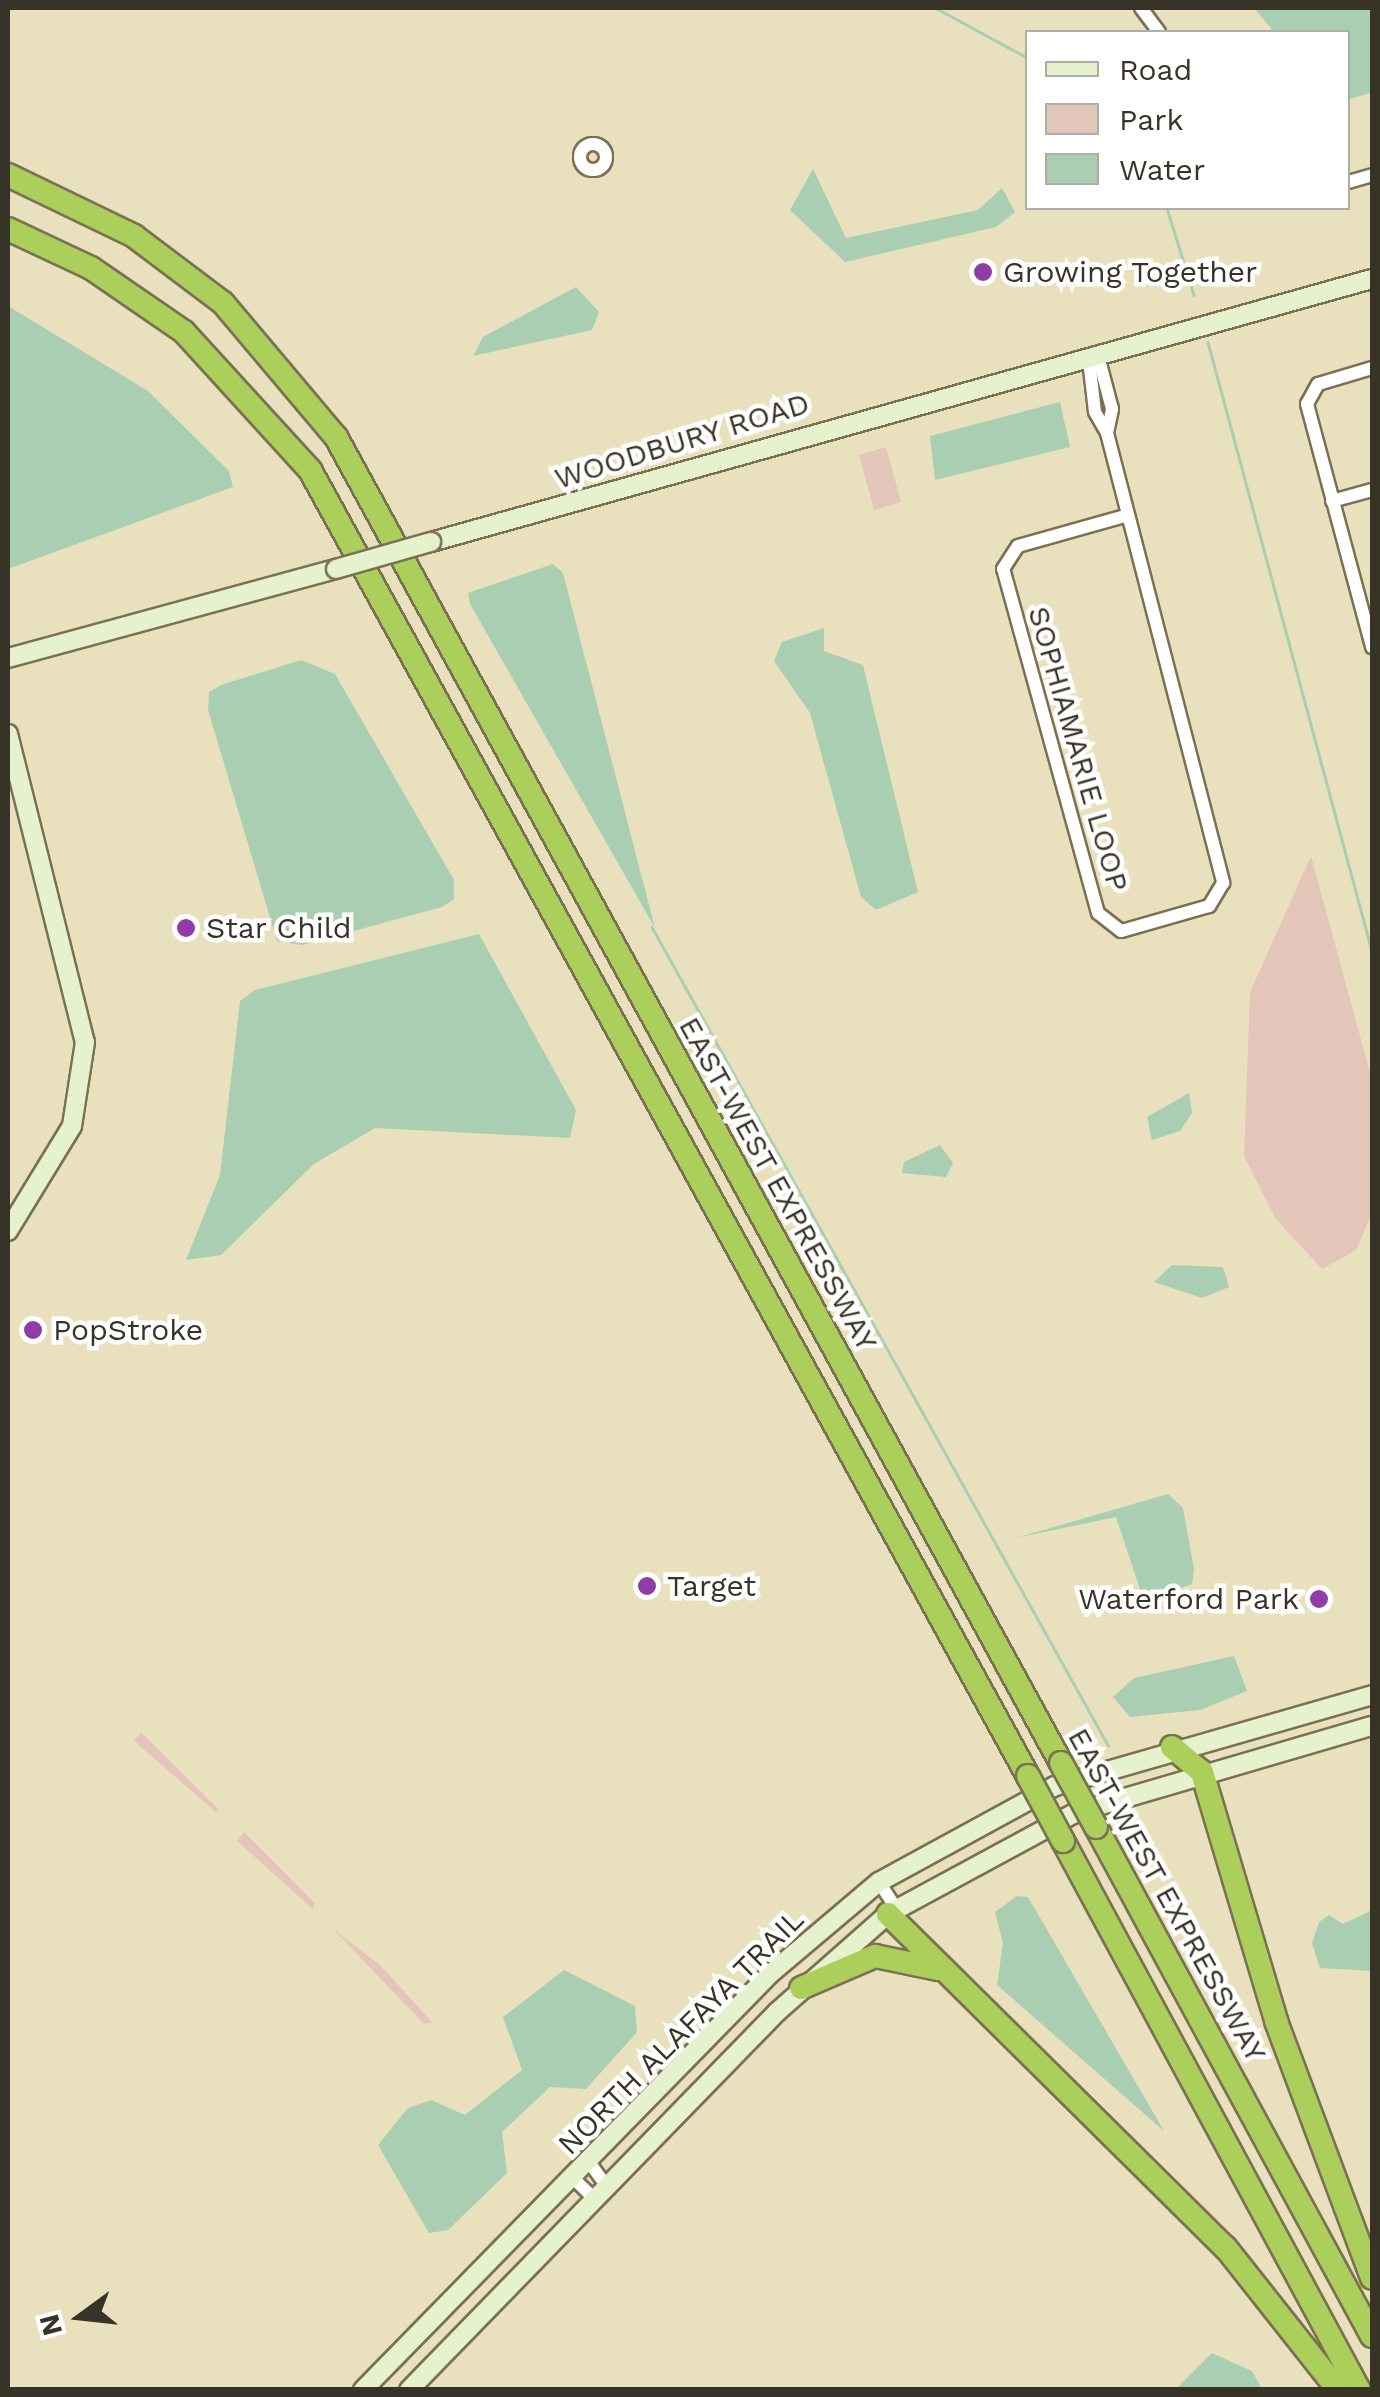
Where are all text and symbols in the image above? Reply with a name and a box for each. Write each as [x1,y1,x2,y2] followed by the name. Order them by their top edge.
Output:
[1025,30,1350,210] legend
[1119,52,1192,87] text: Road
[1119,102,1184,137] text: Park
[1119,152,1205,187] text: Water
[1003,254,1258,290] place label: Growing Together
[972,261,994,283] marker: Growing Together
[550,385,814,497] street label: WOODBURY ROAD
[1020,602,1136,896] street label: SOPHIAMARIE LOOP
[206,910,352,946] place label: Star Child
[175,917,197,939] marker: Star Child
[671,1011,885,1357] street label: EAST-WEST EXPRESSWAY
[53,1312,203,1348] place label: PopStroke
[22,1319,44,1341] marker: PopStroke
[667,1568,756,1604] place label: Target
[636,1575,658,1597] marker: Target
[1078,1581,1299,1617] place label: Waterford Park
[1308,1588,1330,1610] marker: Waterford Park
[1060,1722,1274,2068] street label: EAST-WEST EXPRESSWAY
[550,1901,812,2163] street label: NORTH ALAFAYA TRAIL
[30,2267,130,2367] north arrow
[32,2311,69,2339] text: N

